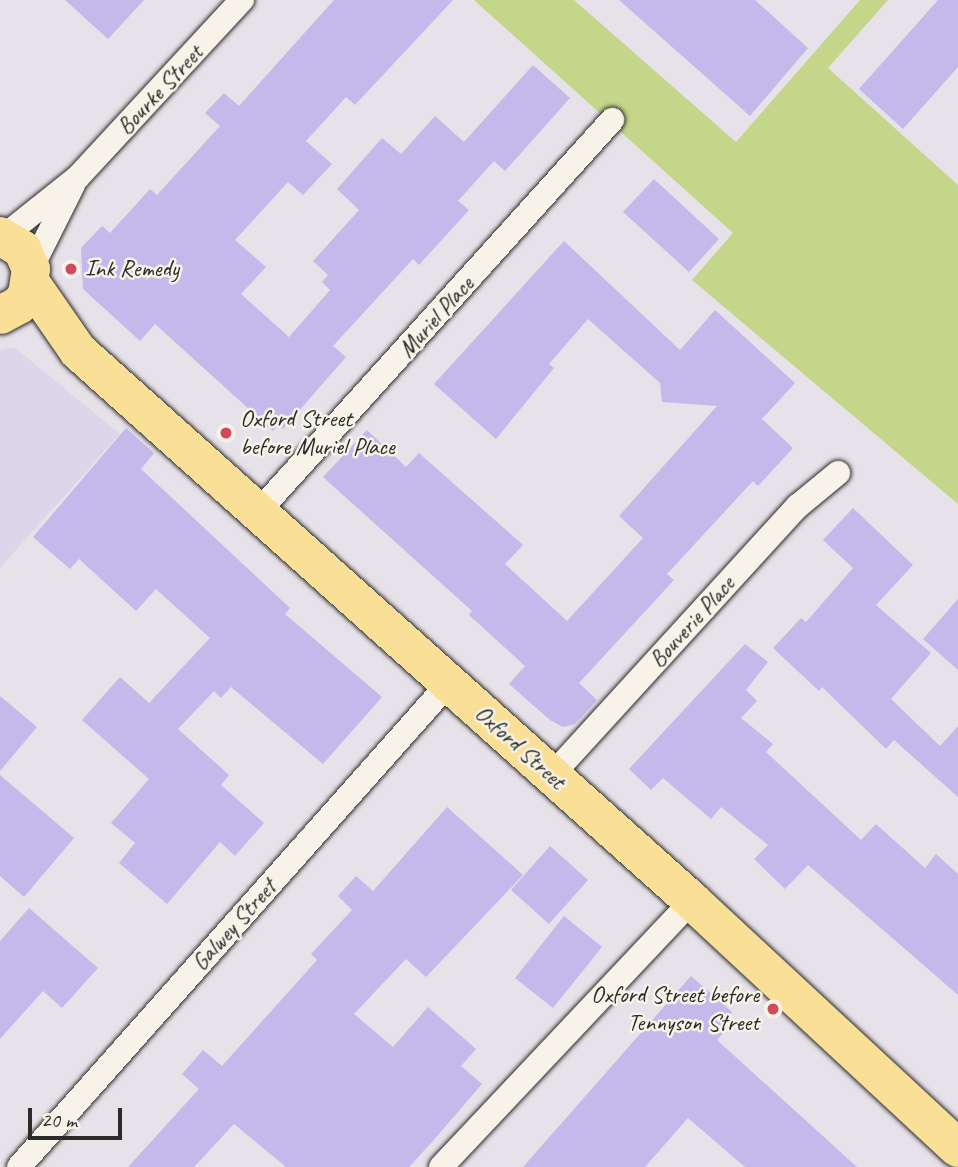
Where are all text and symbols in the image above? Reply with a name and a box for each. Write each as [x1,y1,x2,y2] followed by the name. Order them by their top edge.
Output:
[111,39,209,141] street label: Bourke Street
[85,255,179,283] place label: Ink Remedy
[63,261,79,277] marker: Ink Remedy
[392,271,480,363] street label: Muriel Place
[240,405,395,461] place label: Oxford Street before Muriel Place
[218,425,234,441] marker: Oxford Street before Muriel Place
[643,570,741,674] street label: Bouverie Place
[469,699,571,795] street label: Oxford Street
[186,873,282,977] street label: Galwey Street
[591,981,759,1037] place label: Oxford Street before Tennyson Street
[765,1001,781,1017] marker: Oxford Street before Tennyson Street
[32,1094,126,1138] scale bar
[41,1107,77,1133] text: 20 m

